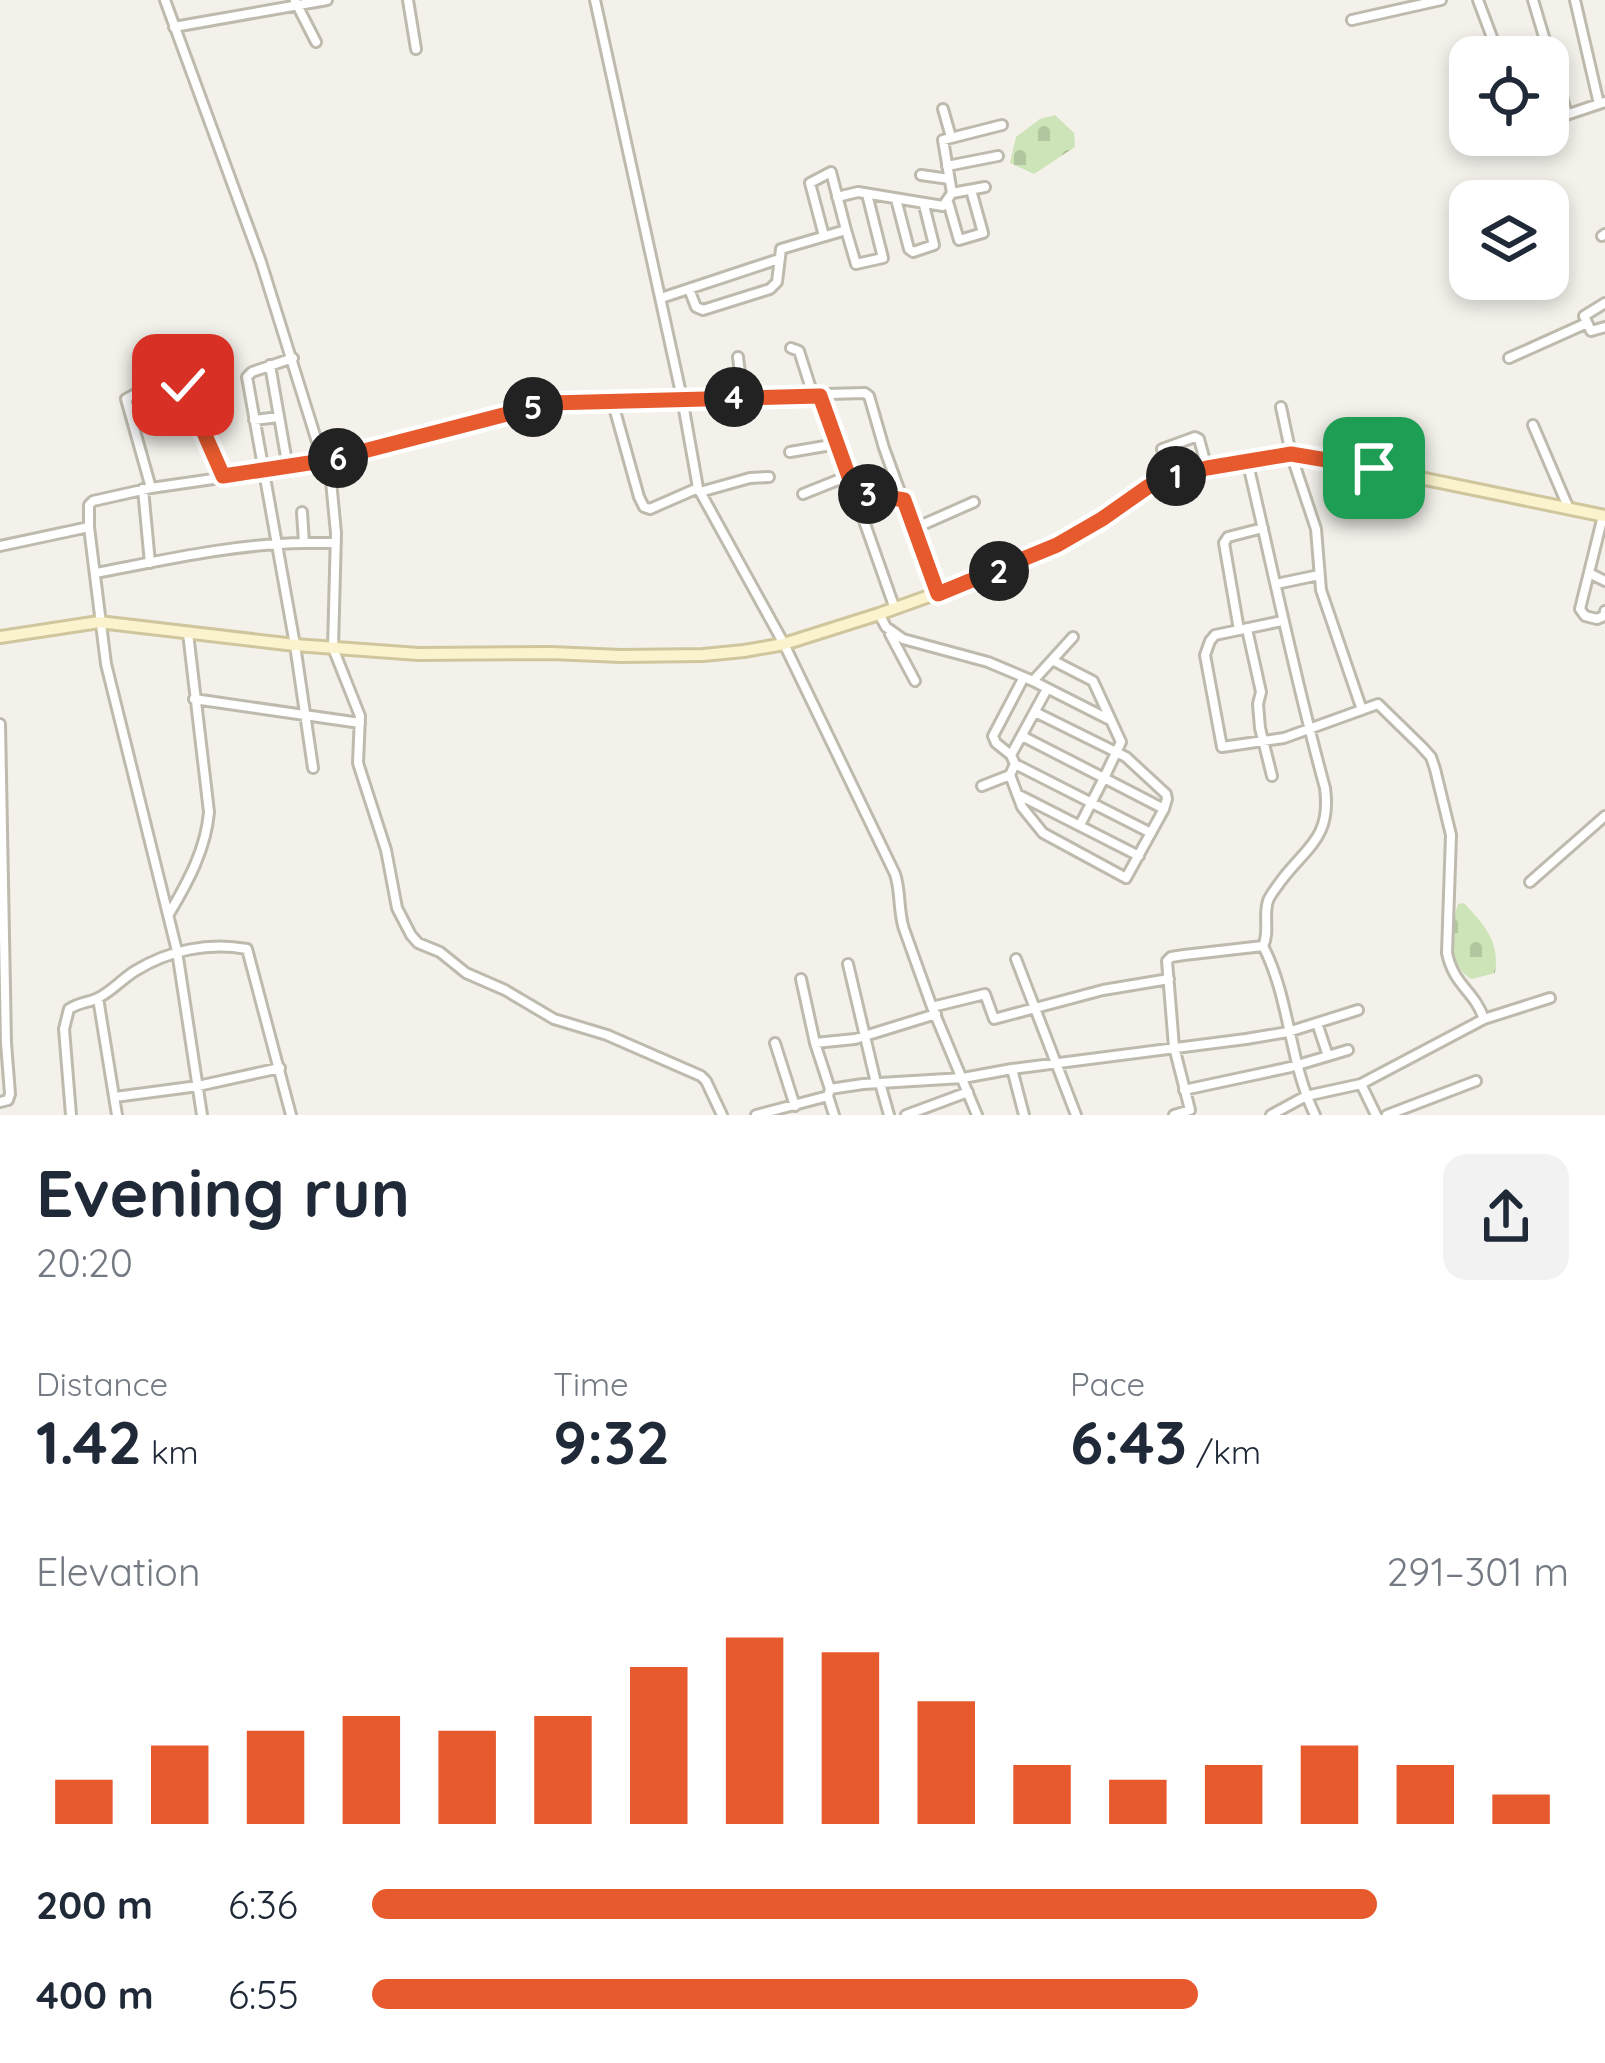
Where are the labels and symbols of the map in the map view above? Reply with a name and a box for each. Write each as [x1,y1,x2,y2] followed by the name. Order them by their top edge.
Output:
[132,334,234,436] pin
[704,367,764,427] pin: 4
[503,377,563,437] pin: 5
[1323,417,1425,519] pin
[308,428,368,488] pin: 6
[1146,446,1206,506] pin: 1
[838,464,898,524] pin: 3
[969,541,1029,601] pin: 2

